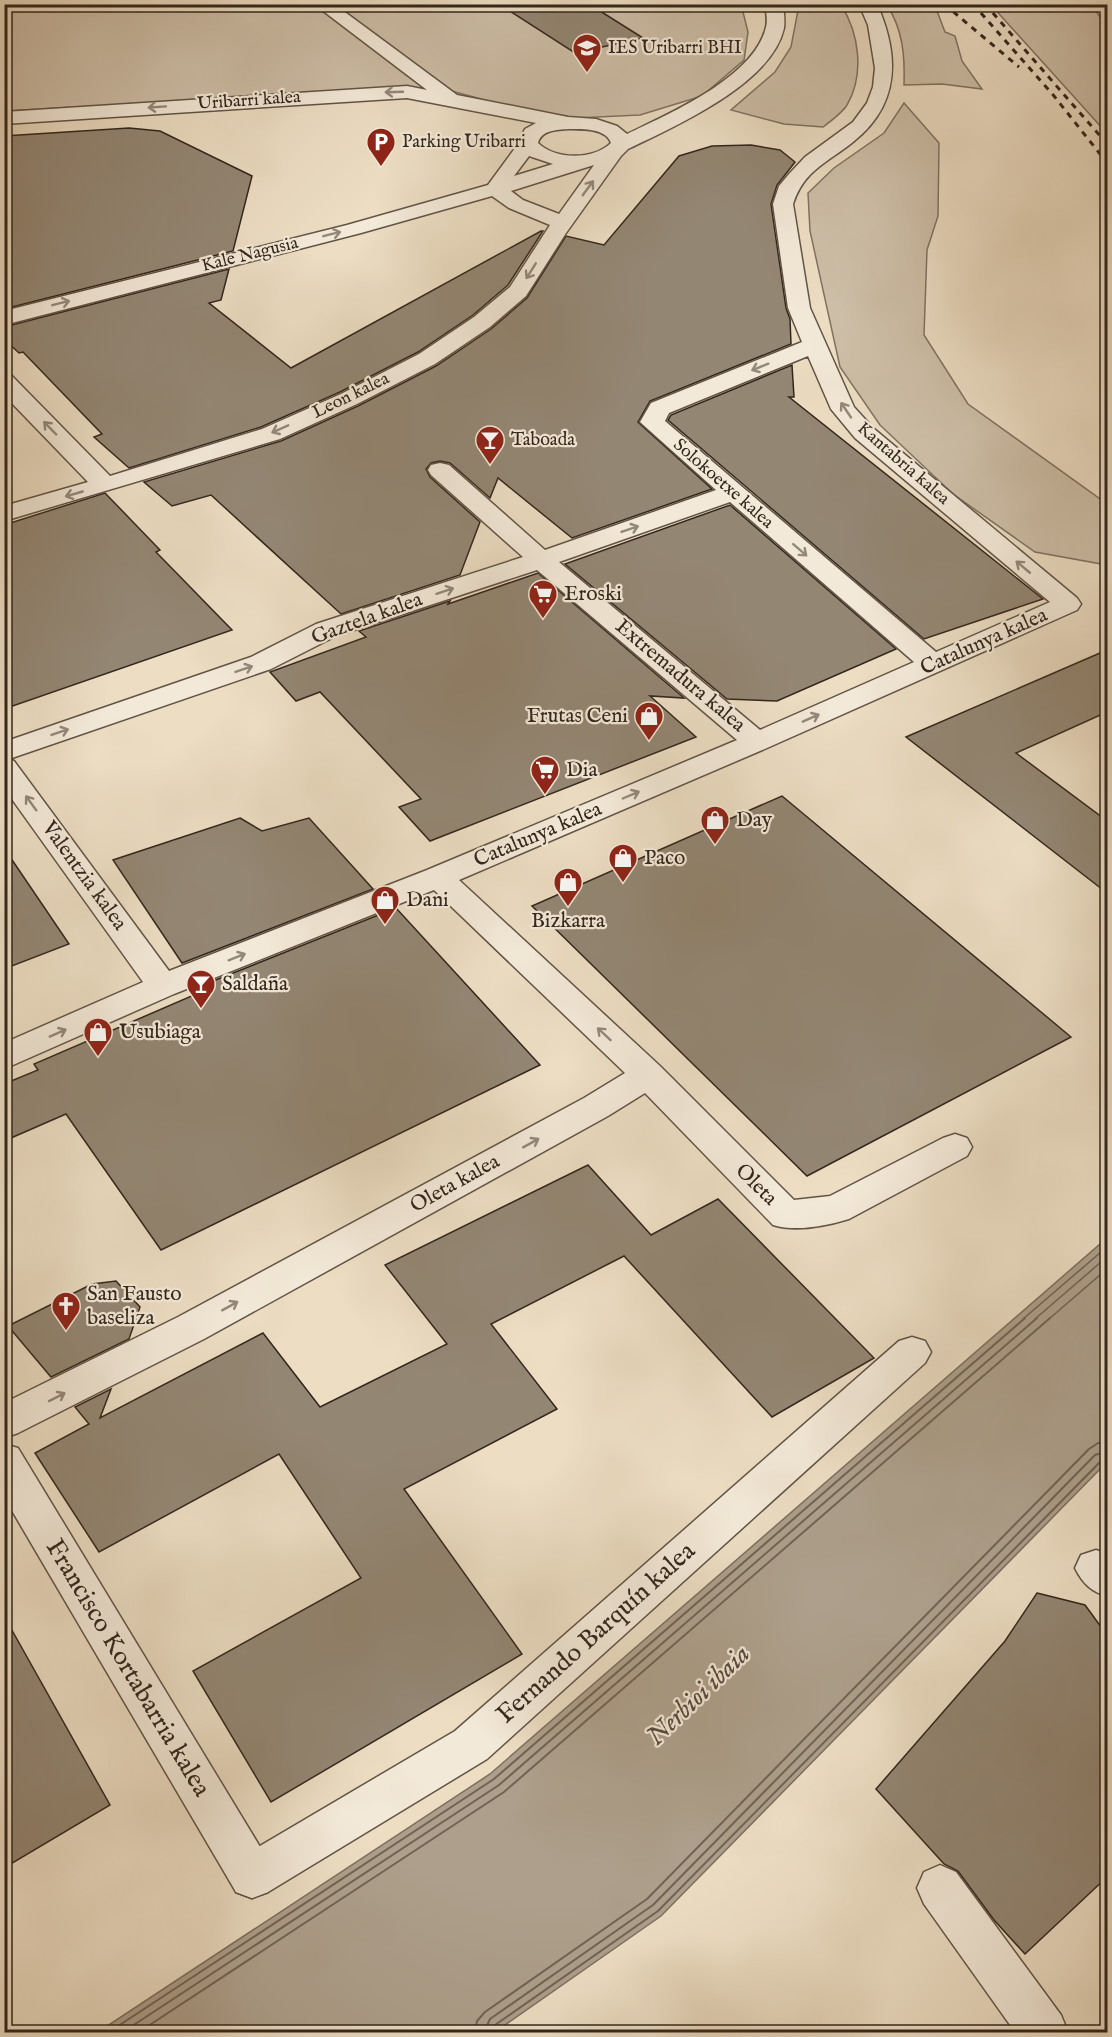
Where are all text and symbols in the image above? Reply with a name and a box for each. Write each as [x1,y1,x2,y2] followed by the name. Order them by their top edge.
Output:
[571,32,603,74] school or university icon: IES Uribarri BHI
[608,37,742,60] place label: IES Uribarri BHI
[196,86,302,116] street label: Uribarri kalea
[384,86,404,98] one-way arrow
[148,102,168,113] one-way arrow
[365,126,397,168] parking icon: Parking Uribarri
[402,131,526,154] place label: Parking Uribarri
[582,180,594,196] one-way arrow
[322,228,341,240] one-way arrow
[199,232,301,278] street label: Kale Nagusia
[524,262,536,279] one-way arrow
[51,297,70,309] one-way arrow
[752,362,770,373] one-way arrow
[309,367,393,424] street label: Leon kalea
[840,403,852,419] one-way arrow
[852,418,954,511] street label: Kantabria kalea
[43,421,57,436] one-way arrow
[272,424,290,436] one-way arrow
[474,424,506,466] bar icon: Taboada
[511,429,575,452] place label: Taboada
[668,434,778,534] street label: Solokoetxe kalea
[65,489,84,500] one-way arrow
[620,523,639,534] one-way arrow
[792,543,807,557] one-way arrow
[1015,560,1031,573] one-way arrow
[527,578,559,620] supermarket icon: Eroski
[564,581,622,608] place label: Eroski
[435,585,454,596] one-way arrow
[308,586,427,652] street label: Gaztela kalea
[916,602,1053,682] street label: Catalunya kalea
[609,613,752,739] street label: Extremadura kalea
[234,663,253,674] one-way arrow
[633,700,665,742] shop icon: Frutas Ceni
[527,703,628,730] place label: Frutas Ceni
[801,712,819,724] one-way arrow
[50,726,69,737] one-way arrow
[529,754,561,796] supermarket icon: Dia
[566,757,598,784] place label: Dia
[622,789,640,800] one-way arrow
[24,795,37,811] one-way arrow
[470,796,607,874] street label: Catalunya kalea
[699,804,731,846] shop icon: Day
[736,807,773,834] place label: Day
[35,815,133,937] street label: Valentzia kalea
[607,842,639,884] shop icon: Paco
[644,845,685,872] place label: Paco
[552,866,584,908] shop icon: Bizkarra
[369,884,401,926] shop icon: Dani
[406,887,449,914] place label: Dani
[531,908,606,935] place label: Bizkarra
[228,951,246,962] one-way arrow
[185,968,217,1010] bar icon: Saldaña
[222,971,289,998] place label: Saldaña
[82,1016,114,1058] shop icon: Usubiaga
[119,1019,202,1046] place label: Usubiaga
[48,1027,67,1038] one-way arrow
[597,1027,612,1041] one-way arrow
[521,1137,539,1148] one-way arrow
[405,1148,505,1220] street label: Oleta kalea
[729,1158,784,1213] street label: Oleta
[87,1281,181,1332] place label: San Fausto baseliza
[50,1290,82,1332] church icon: San Fausto baseliza
[221,1300,238,1312] one-way arrow
[48,1390,66,1402] one-way arrow
[38,1533,218,1803] street label: Francisco Kortabarria kalea
[490,1534,703,1731] street label: Fernando Barquín kalea
[640,1638,758,1754] water label: Nerbioi ibaia

